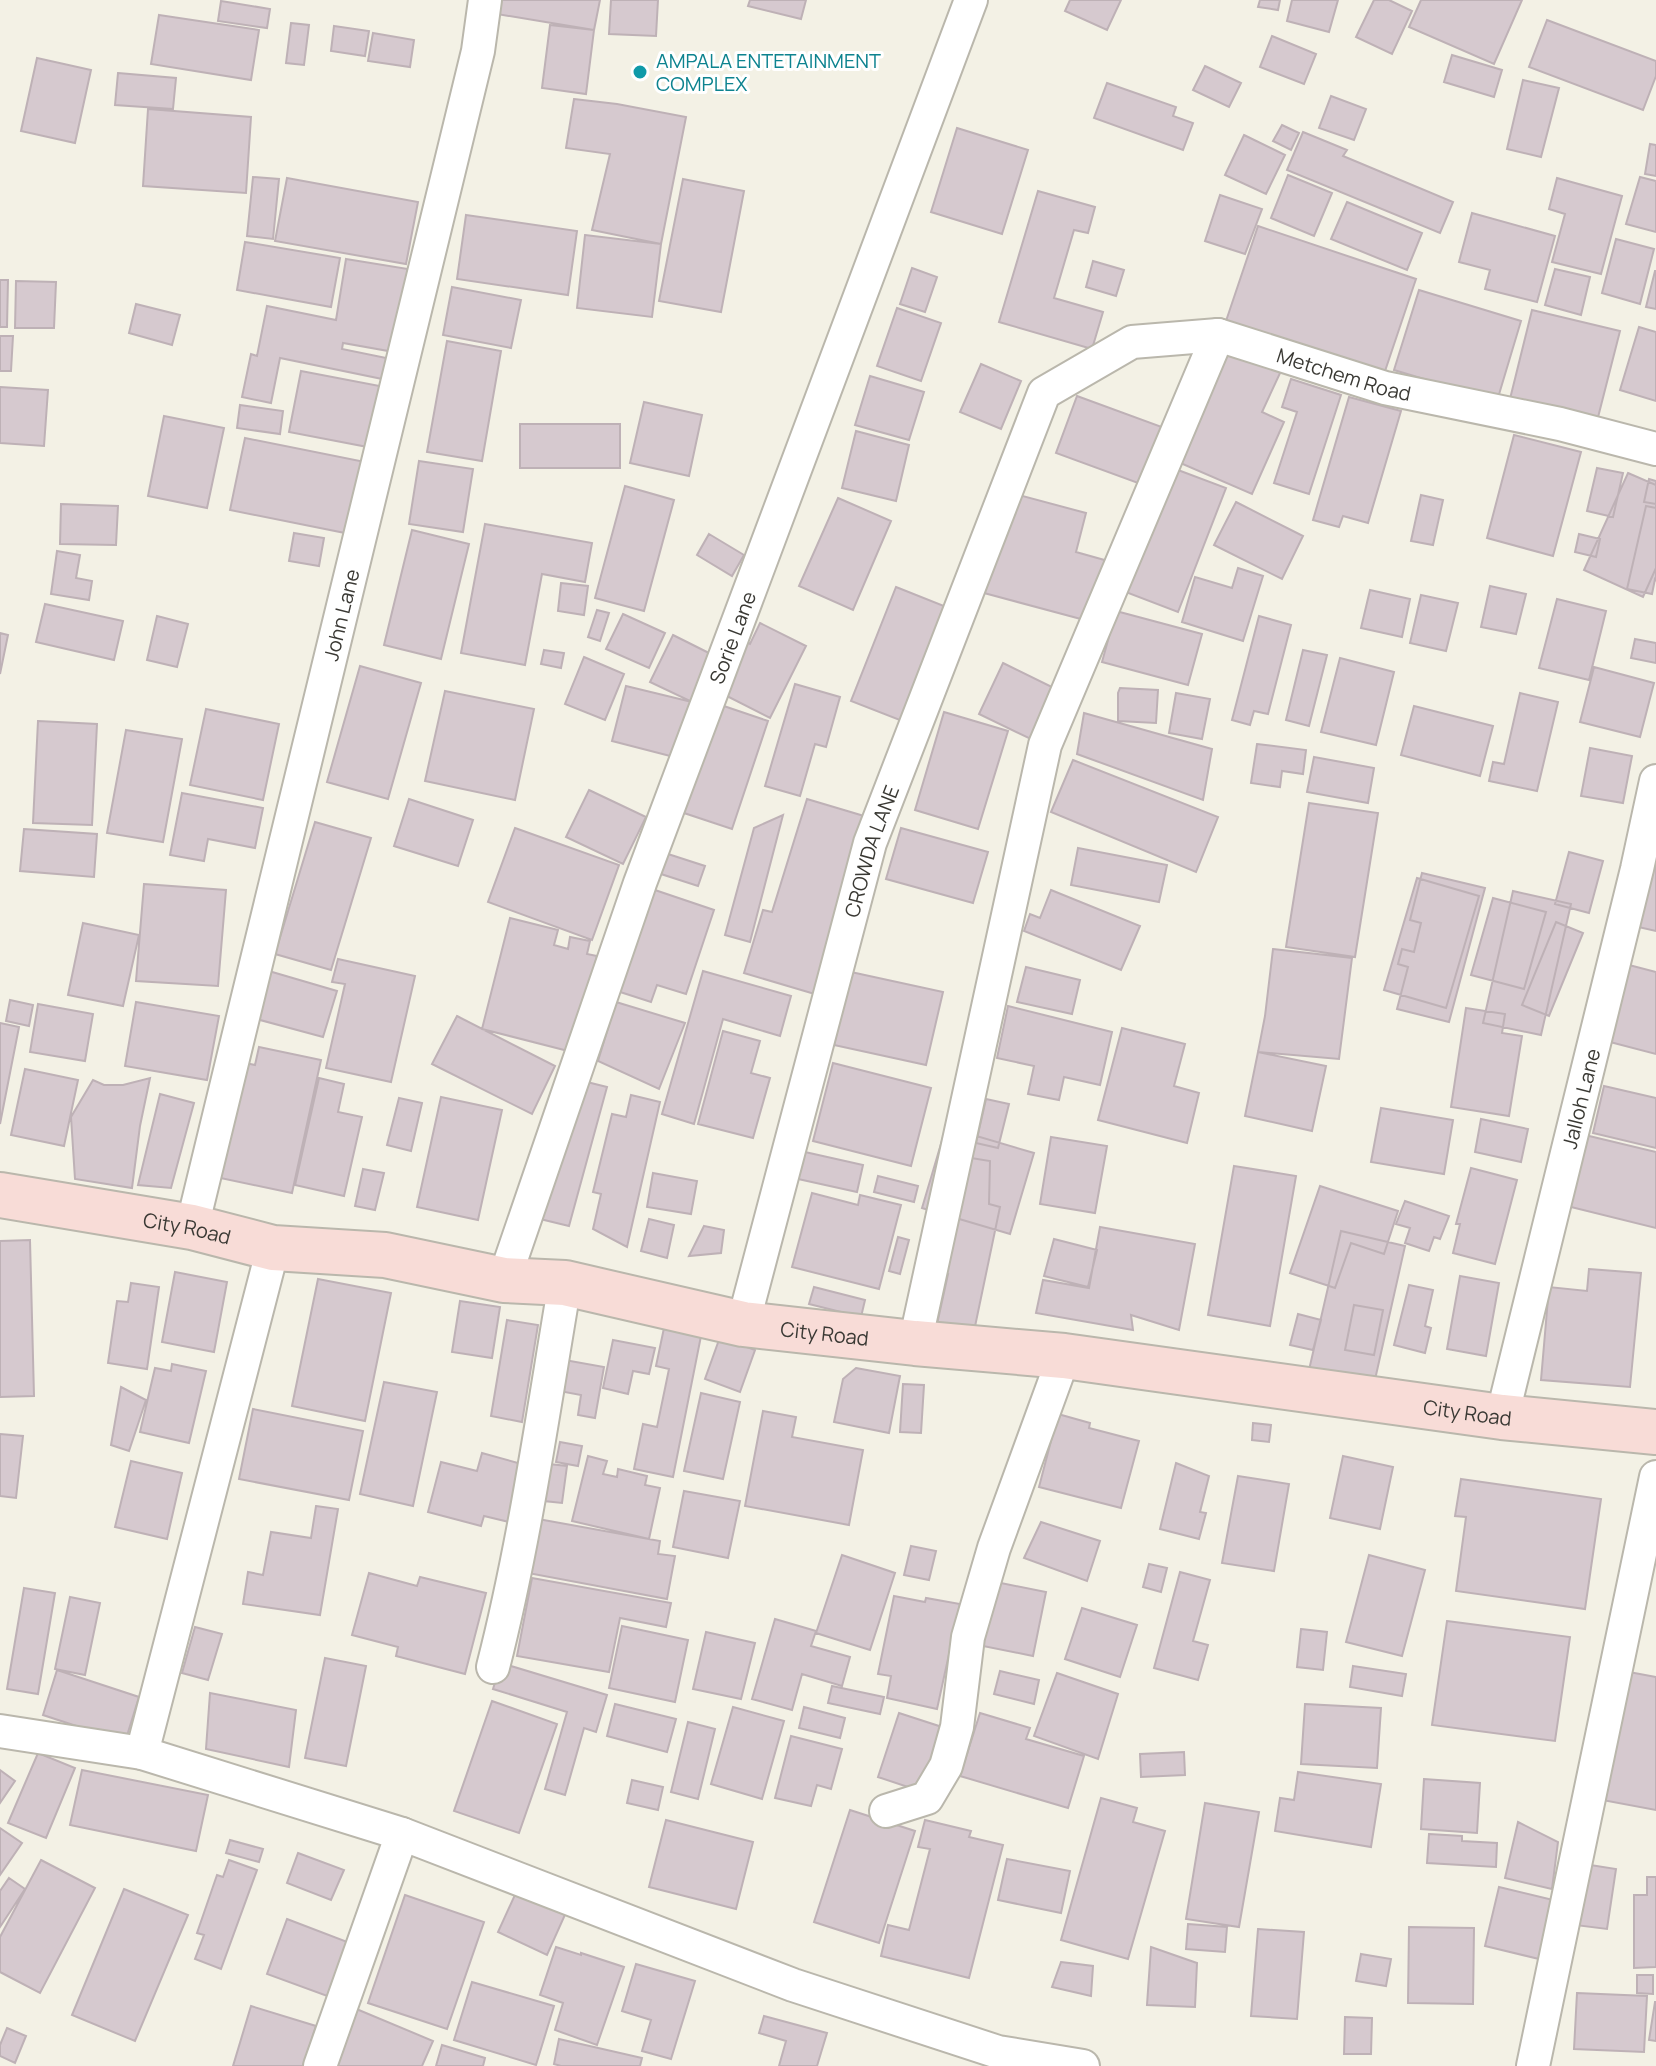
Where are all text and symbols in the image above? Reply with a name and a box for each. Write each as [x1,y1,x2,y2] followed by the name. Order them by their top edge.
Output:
[656,47,881,97] place label: AMPALA ENTETAINMENT COMPLEX
[631,63,649,81] marker: AMPALA ENTETAINMENT COMPLEX
[1274,341,1413,407] street label: Metchem Road
[317,566,365,664] street label: John Lane
[702,587,762,687] street label: Sorie Lane
[838,781,905,920] street label: CROWDA LANE
[1555,1046,1606,1151] street label: Jalloh Lane
[141,1206,234,1250] street label: City Road
[779,1315,870,1351] street label: City Road
[1422,1393,1513,1431] street label: City Road

